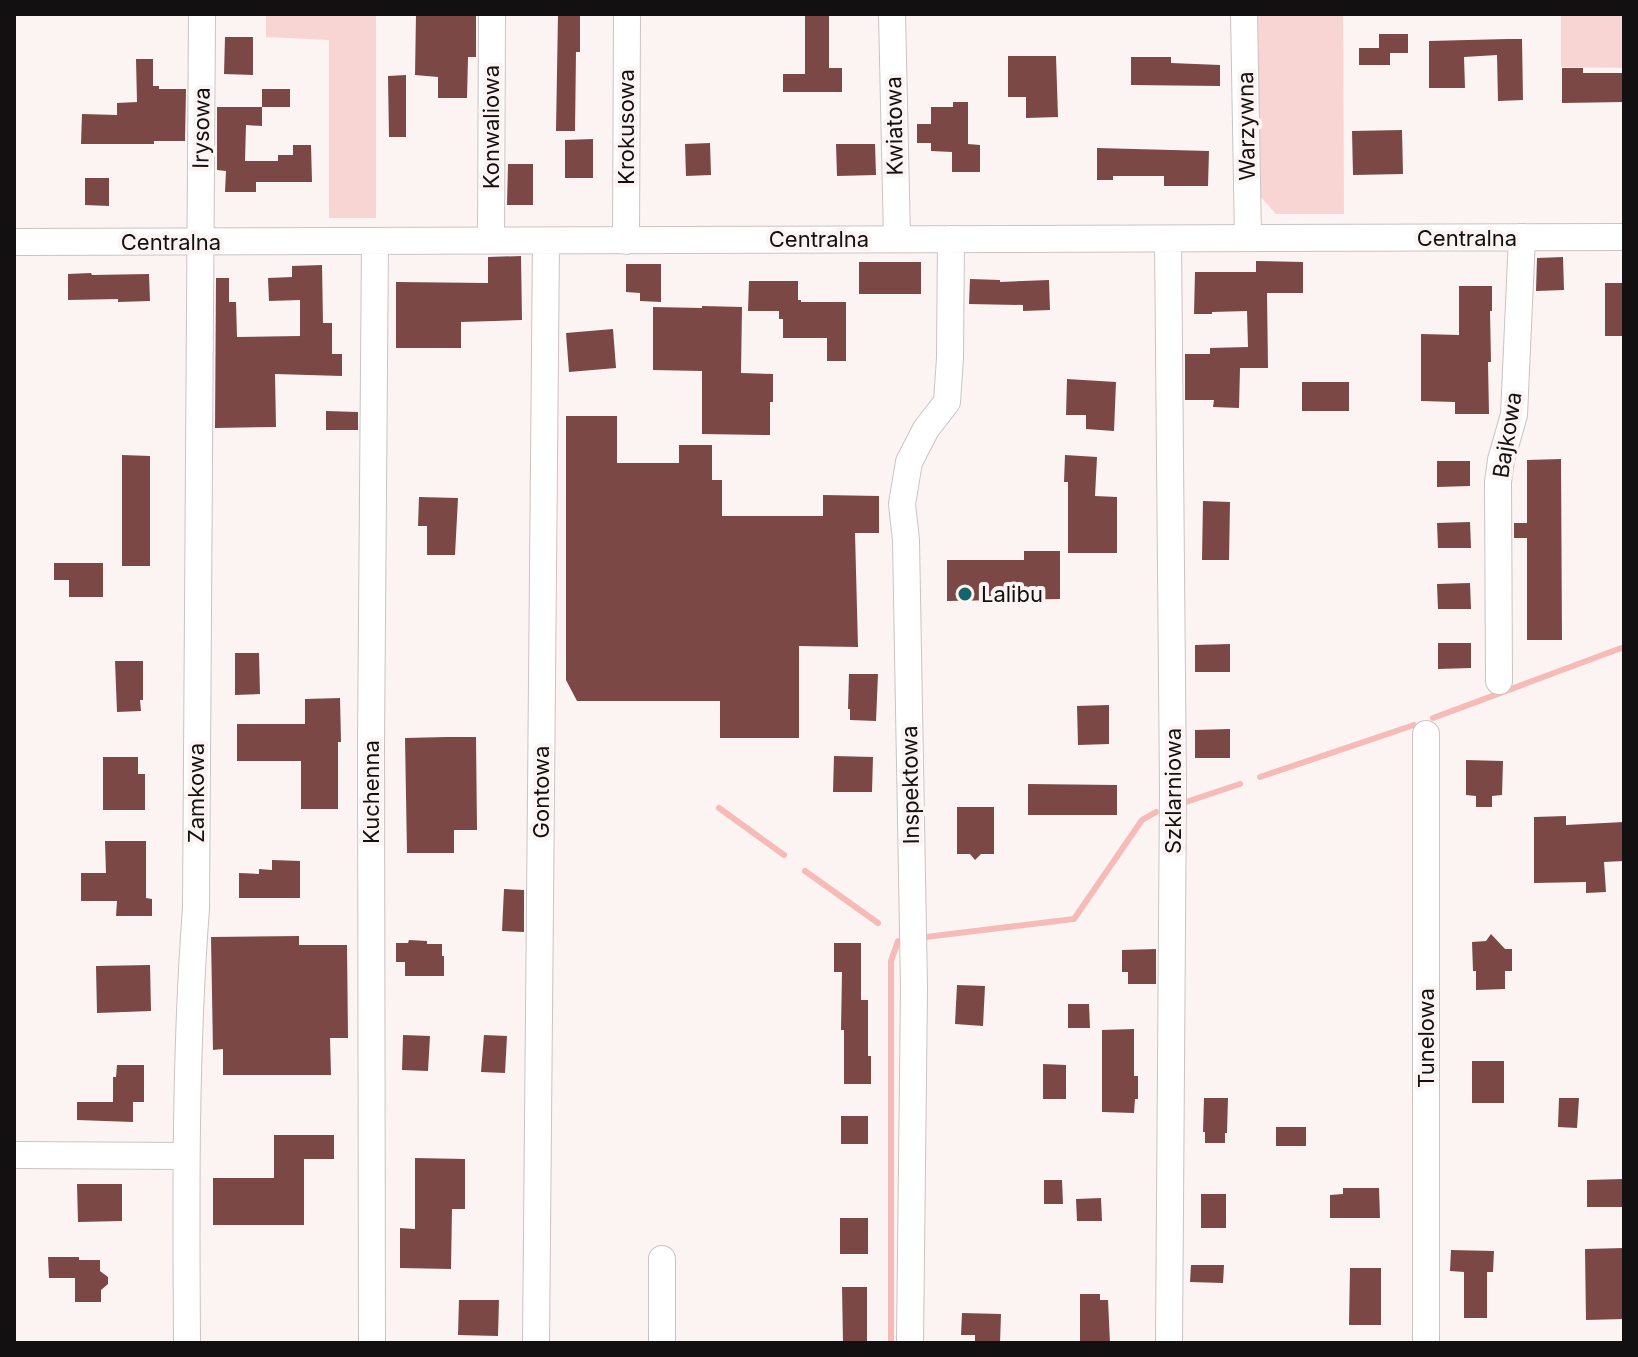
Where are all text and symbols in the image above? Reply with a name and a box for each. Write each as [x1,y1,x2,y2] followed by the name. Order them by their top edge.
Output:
[478,65,504,189] street label: Konwaliowa
[613,69,639,185] street label: Krokusowa
[1232,71,1260,181] street label: Warzywna
[880,76,908,176] street label: Kwiatowa
[187,87,215,169] street label: Irysowa
[1417,225,1517,251] street label: Centralna
[769,226,869,252] street label: Centralna
[121,229,221,255] street label: Centralna
[1487,390,1527,480] street label: Bajkowa
[981,581,1043,607] place label: Lalibu
[956,585,974,603] marker: Lalibu
[896,725,924,845] street label: Inspektowa
[1160,728,1186,854] street label: Szklarniowa
[358,740,384,844] street label: Kuchenna
[183,743,209,843] street label: Zamkowa
[528,746,554,838] street label: Gontowa
[1413,988,1439,1088] street label: Tunelowa

